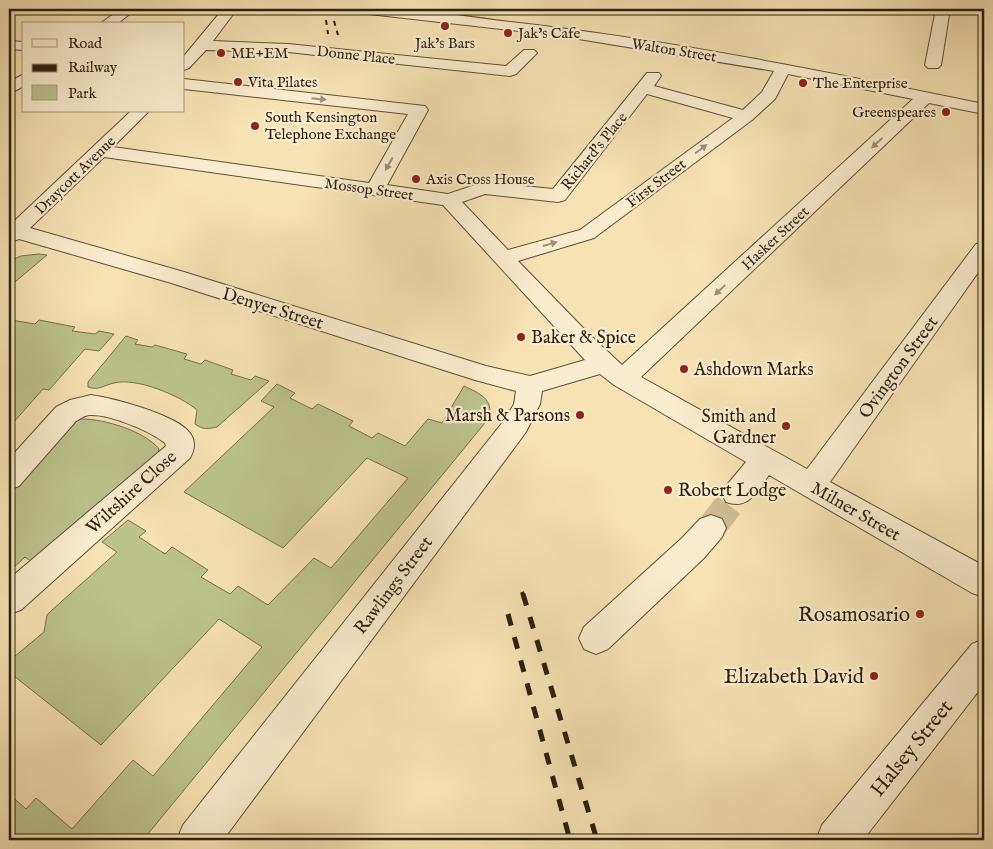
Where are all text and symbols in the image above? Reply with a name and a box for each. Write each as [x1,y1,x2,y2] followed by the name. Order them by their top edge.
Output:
[439,20,451,32] marker: Jak's Bars
[22,22,185,112] legend
[516,24,580,43] place label: Jak's Cafe
[502,27,514,39] marker: Jak's Cafe
[68,34,103,53] text: Road
[413,34,475,53] place label: Jak's Bars
[630,34,718,67] street label: Walton Street
[316,42,396,69] street label: Donne Place
[231,44,288,63] place label: ME+EM
[215,47,227,59] marker: ME+EM
[68,58,118,77] text: Railway
[247,73,317,92] place label: Vita Pilates
[813,74,908,93] place label: The Enterprise
[232,76,244,88] marker: Vita Pilates
[797,77,809,89] marker: The Enterprise
[68,84,98,103] text: Park
[312,95,328,103] one-way arrow
[852,103,936,122] place label: Greenspeares
[940,106,952,118] marker: Greenspeares
[265,108,396,144] place label: South Kensington Telephone Exchange
[557,108,632,194] street label: Richard's Place
[249,120,261,132] marker: South Kensington Telephone Exchange
[31,132,120,219] street label: Draycott Avenue
[871,137,883,149] one-way arrow
[694,144,707,155] one-way arrow
[623,155,690,212] street label: First Street
[385,157,393,171] one-way arrow
[425,170,535,189] place label: Axis Cross House
[410,173,422,185] marker: Axis Cross House
[323,174,414,205] street label: Mossop Street
[738,202,813,274] street label: Hasker Street
[543,240,558,248] one-way arrow
[219,283,326,336] street label: Denyer Street
[714,284,726,296] one-way arrow
[854,312,944,424] street label: Ovington Street
[531,327,636,350] place label: Baker & Spice
[515,331,527,343] marker: Baker & Spice
[693,359,814,382] place label: Ashdown Marks
[678,363,690,375] marker: Ashdown Marks
[445,405,570,428] place label: Marsh & Parsons
[701,406,776,450] place label: Smith and Gardner
[574,409,586,421] marker: Marsh & Parsons
[780,420,792,432] marker: Smith and Gardner
[82,446,182,540] street label: Wiltshire Close
[806,477,904,547] street label: Milner Street
[678,480,786,503] place label: Robert Lodge
[662,484,674,496] marker: Robert Lodge
[350,532,439,640] street label: Rawlings Street
[798,602,910,629] place label: Rosamosario
[914,608,926,620] marker: Rosamosario
[724,664,865,691] place label: Elizabeth David
[868,670,880,682] marker: Elizabeth David
[865,695,959,803] street label: Halsey Street

